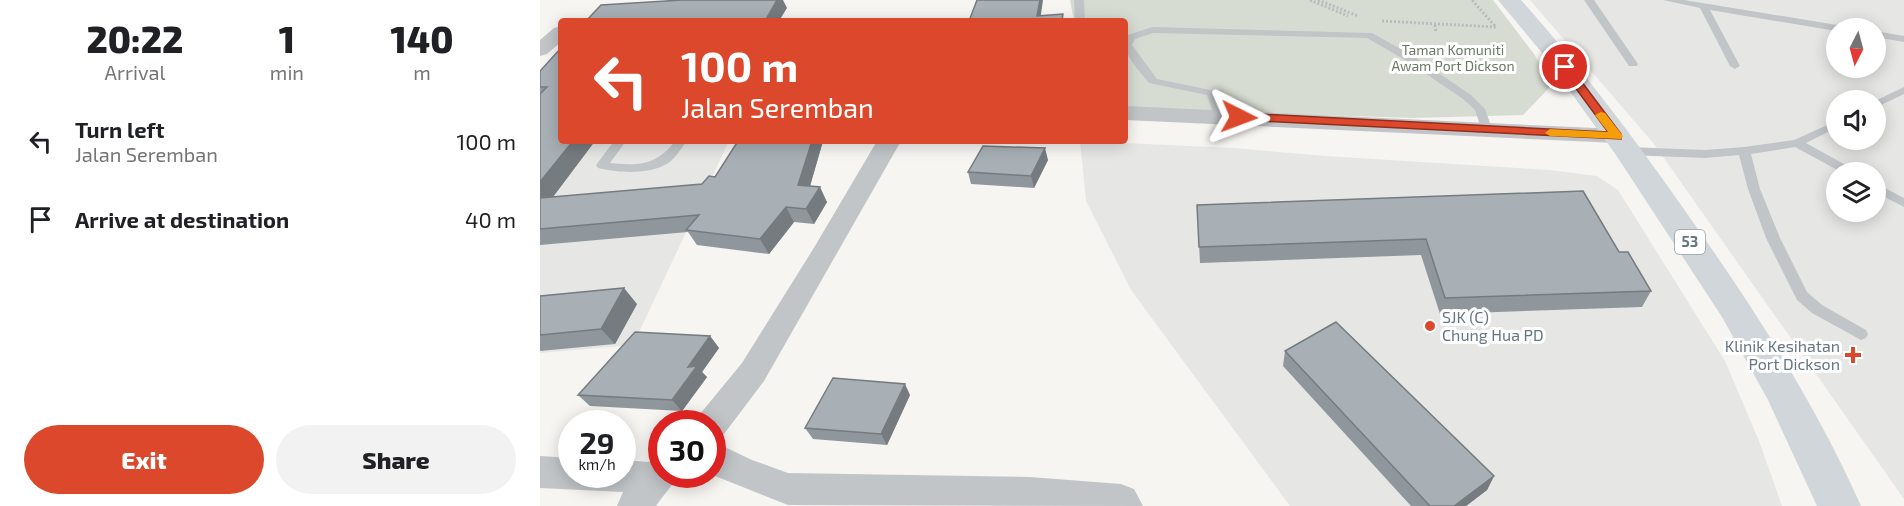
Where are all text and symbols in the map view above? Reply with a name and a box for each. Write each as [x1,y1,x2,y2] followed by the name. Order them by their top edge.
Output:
[87,17,183,60] text: 20:22
[279,17,295,60] text: 1
[391,17,453,60] text: 140
[1826,18,1886,78] north arrow
[1826,18,1886,222] map controls
[681,40,798,90] text: 100 m
[1391,41,1515,74] park label: Taman Komuniti Awam Port Dickson
[1539,41,1590,92] pin
[582,42,660,120] icon: left
[1548,50,1581,83] icon: arrive
[104,60,165,84] text: Arrival
[270,60,304,84] text: min
[413,60,431,84] text: m
[1207,85,1271,149] position arrow
[1826,90,1886,150] button: sound
[681,91,874,123] text: Jalan Seremban
[75,116,164,142] text: Turn left
[24,125,57,158] icon: left
[457,128,516,154] text: 100 m
[75,142,218,166] text: Jalan Seremban
[1826,162,1886,222] button: layers
[24,203,57,236] icon: arrive
[75,206,289,232] text: Arrive at destination
[465,206,516,232] text: 40 m
[1675,230,1705,254] road number: 53
[1442,307,1544,344] place label: SJK (C) Chung Hua PD
[1423,319,1437,333] marker: SJK (C) Chung Hua PD
[1725,336,1840,373] place label: Klinik Kesihatan Port Dickson
[1844,346,1862,364] marker: Klinik Kesihatan Port Dickson
[648,410,726,488] speed limit sign: 30
[579,424,615,460] text: 29
[24,425,264,494] button: Exit
[276,425,516,494] button: Share
[578,455,616,473] text: km/h

